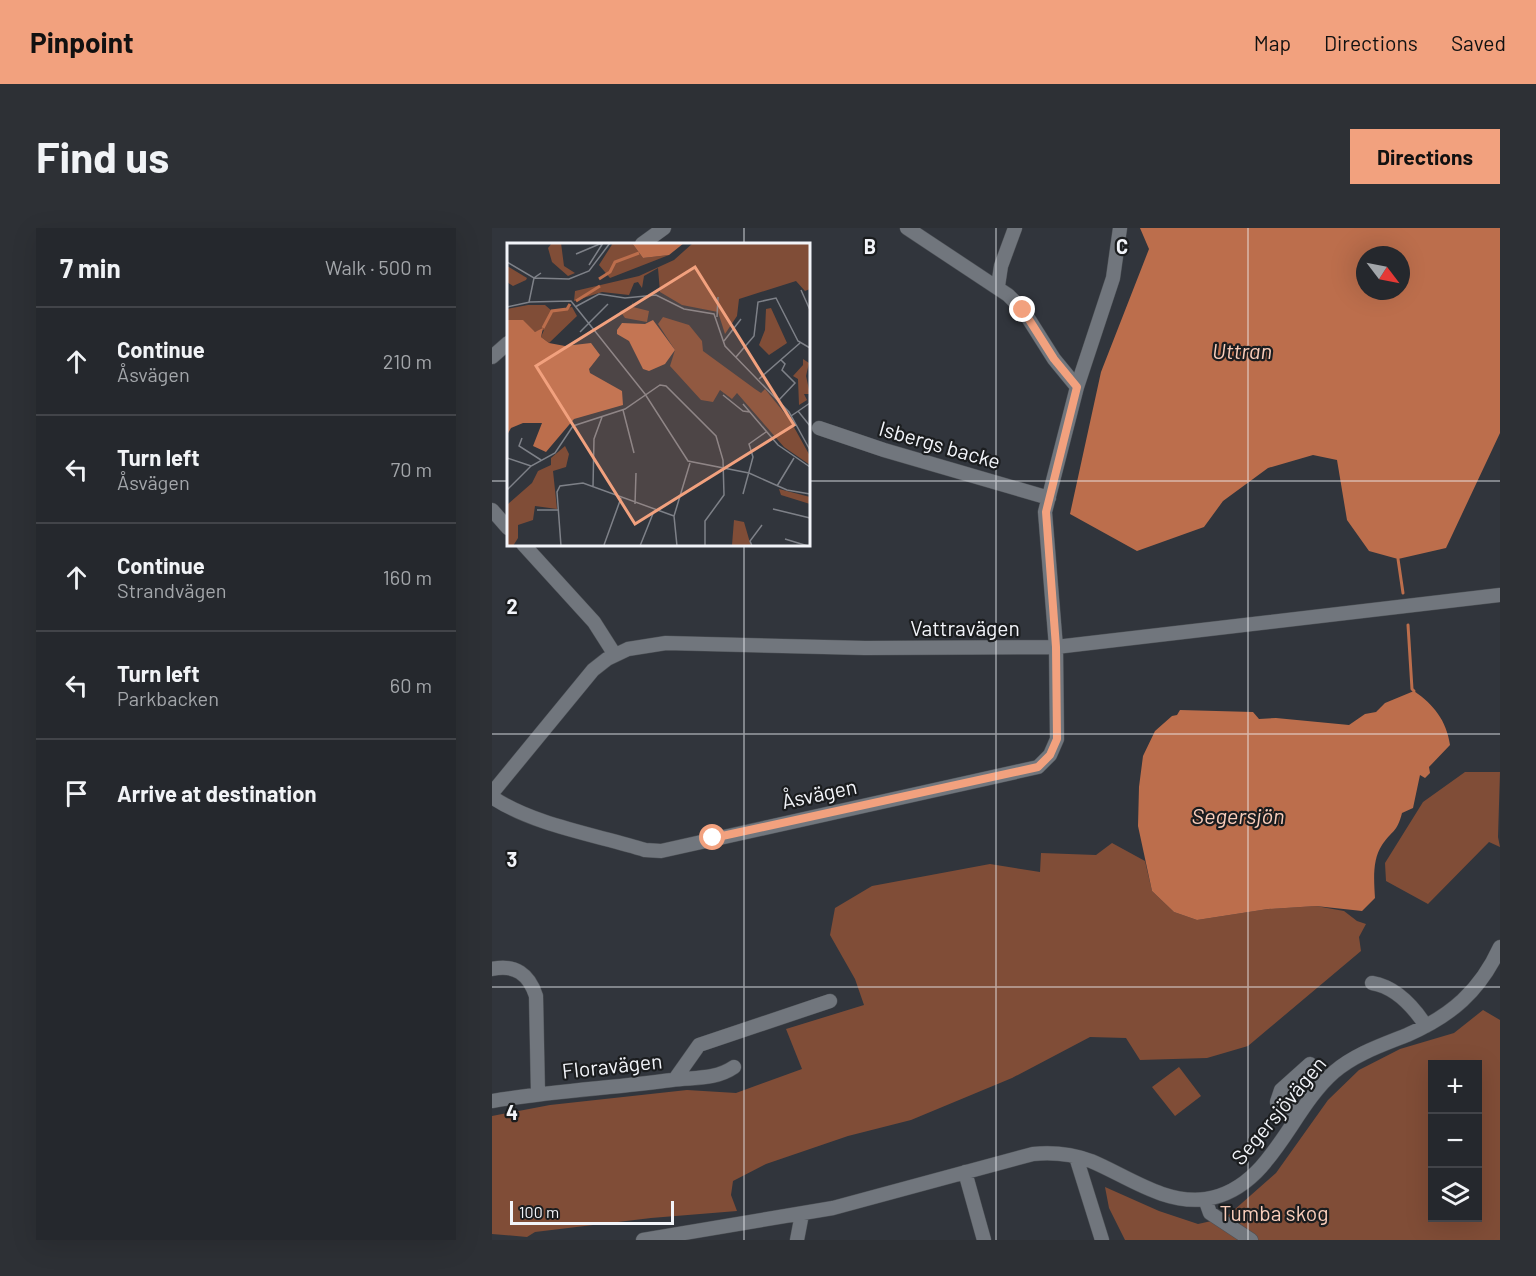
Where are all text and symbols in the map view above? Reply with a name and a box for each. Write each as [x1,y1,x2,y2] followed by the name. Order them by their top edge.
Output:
[30,25,134,59] text: Pinpoint
[1254,30,1291,55] text: Map
[1324,30,1418,55] text: Directions
[1451,30,1506,55] text: Saved
[1350,129,1500,184] button: Directions
[36,131,169,181] text: Find us
[864,234,876,258] text: B
[1116,234,1128,258] text: C
[507,243,810,546] inset map
[1356,246,1410,300] north arrow
[60,252,121,283] text: 7 min
[325,255,432,279] text: Walk · 500 m
[1009,296,1035,322] route end
[117,336,205,362] text: Continue
[1212,337,1272,363] water label: Uttran
[60,345,93,378] icon: ahead
[383,349,432,373] text: 210 m
[117,362,190,386] text: Åsvägen
[876,415,1004,473] street label: Isbergs backe
[117,444,200,470] text: Turn left
[60,453,93,486] icon: left
[391,457,432,481] text: 70 m
[117,470,190,494] text: Åsvägen
[117,552,205,578] text: Continue
[60,561,93,594] icon: ahead
[383,565,432,589] text: 160 m
[117,578,227,602] text: Strandvägen
[506,594,518,618] text: 2
[910,615,1020,640] street label: Vattravägen
[117,660,200,686] text: Turn left
[60,669,93,702] icon: left
[390,673,432,697] text: 60 m
[117,686,219,710] text: Parkbacken
[779,773,859,813] street label: Åsvägen
[60,777,93,810] icon: arrive
[117,780,316,806] text: Arrive at destination
[1192,802,1284,828] water label: Segersjön
[699,824,725,850] route start
[507,847,517,871] text: 3
[561,1047,663,1083] street label: Floravägen
[1225,1051,1331,1169] street label: Segersjövägen
[1428,1060,1482,1222] map controls
[1428,1060,1482,1114] button: +
[506,1100,518,1124] text: 4
[1428,1114,1482,1168] button: −
[1428,1168,1482,1222] button: layers
[510,1198,674,1226] scale bar
[1220,1200,1328,1225] park label: Tumba skog
[519,1202,559,1221] text: 100 m

